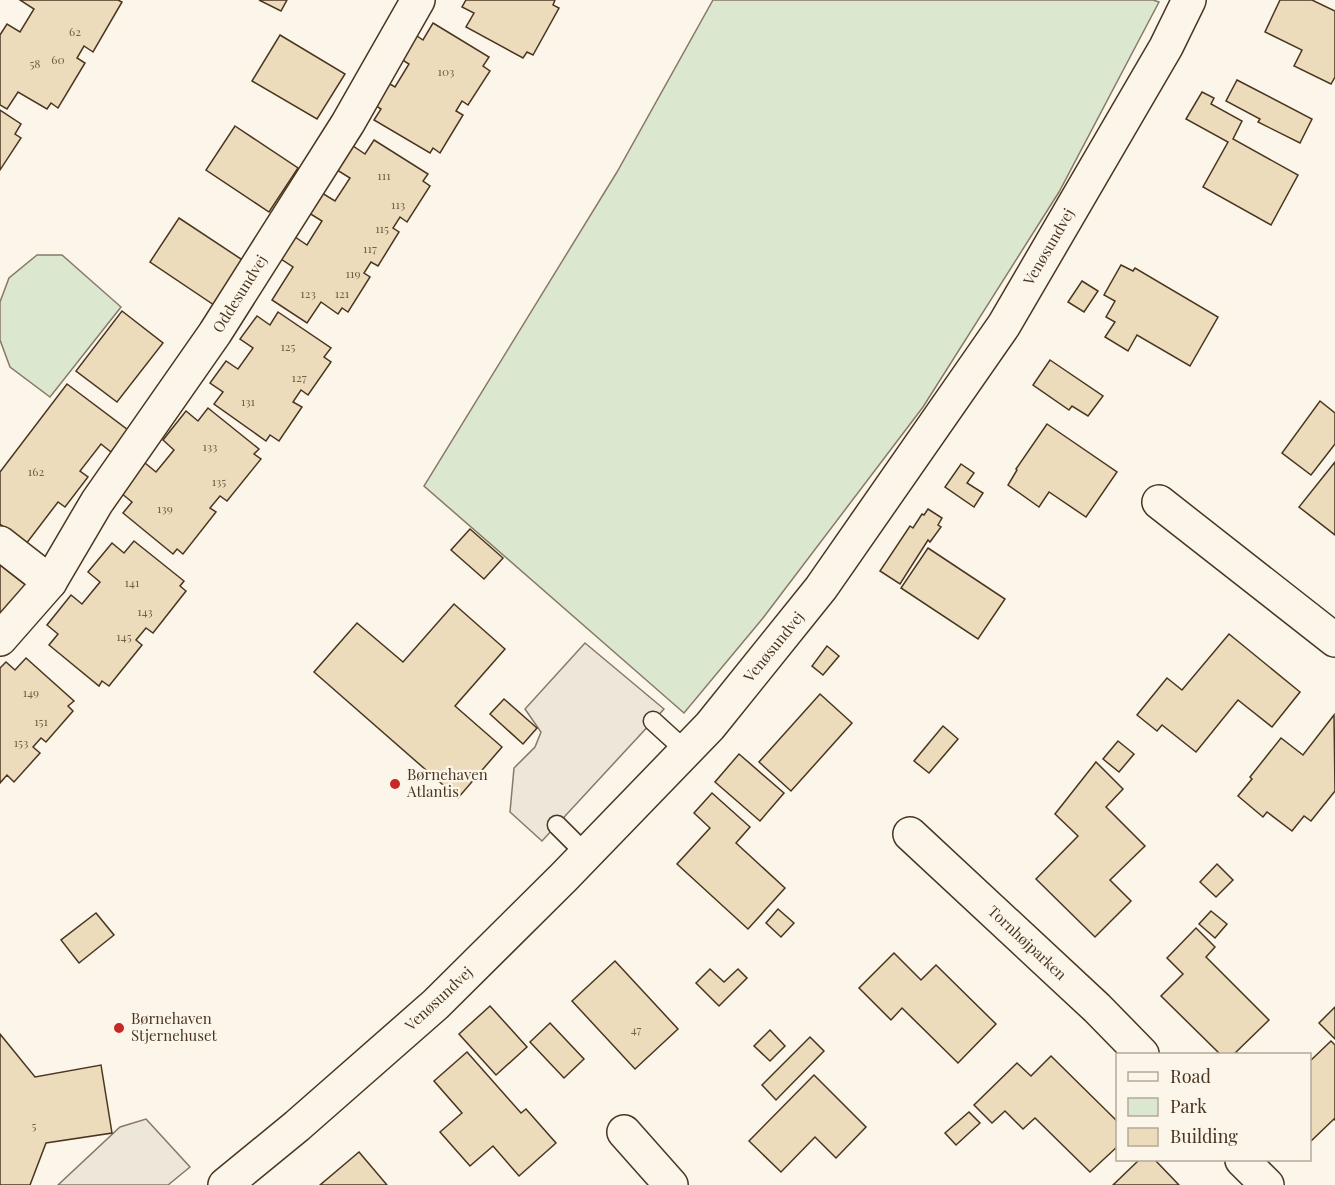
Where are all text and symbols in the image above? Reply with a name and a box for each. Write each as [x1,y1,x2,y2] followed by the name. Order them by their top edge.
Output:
[69,23,81,39] house number: 62
[51,51,65,67] house number: 60
[29,55,41,71] house number: 58
[437,63,455,79] house number: 103
[377,167,391,183] house number: 111
[391,196,405,212] house number: 113
[1018,205,1078,289] street label: Venøsundvej
[375,220,389,236] house number: 115
[363,240,377,256] house number: 117
[207,251,271,336] street label: Oddesundvej
[346,265,361,281] house number: 119
[300,285,316,301] house number: 123
[335,285,350,301] house number: 121
[280,338,296,354] house number: 125
[291,369,307,385] house number: 127
[241,393,256,409] house number: 131
[202,438,218,454] house number: 133
[28,463,44,479] house number: 162
[212,473,226,489] house number: 135
[157,500,173,516] house number: 139
[125,574,140,590] house number: 141
[137,603,153,619] house number: 143
[738,607,808,687] street label: Venøsundvej
[116,628,132,644] house number: 145
[23,684,39,700] house number: 149
[34,713,48,729] house number: 151
[14,734,28,750] house number: 153
[406,764,488,801] place label: Børnehaven Atlantis
[388,777,402,791] marker: Børnehaven Atlantis
[984,901,1071,984] street label: Tornhøjparken
[400,962,476,1035] street label: Venøsundvej
[131,1008,218,1045] place label: Børnehaven Stjernehuset
[112,1021,126,1035] marker: Børnehaven Stjernehuset
[631,1021,641,1037] house number: 47
[1116,1053,1311,1161] legend
[1170,1064,1211,1088] text: Road
[1170,1094,1207,1118] text: Park
[32,1117,37,1133] house number: 5
[1170,1124,1238,1148] text: Building

